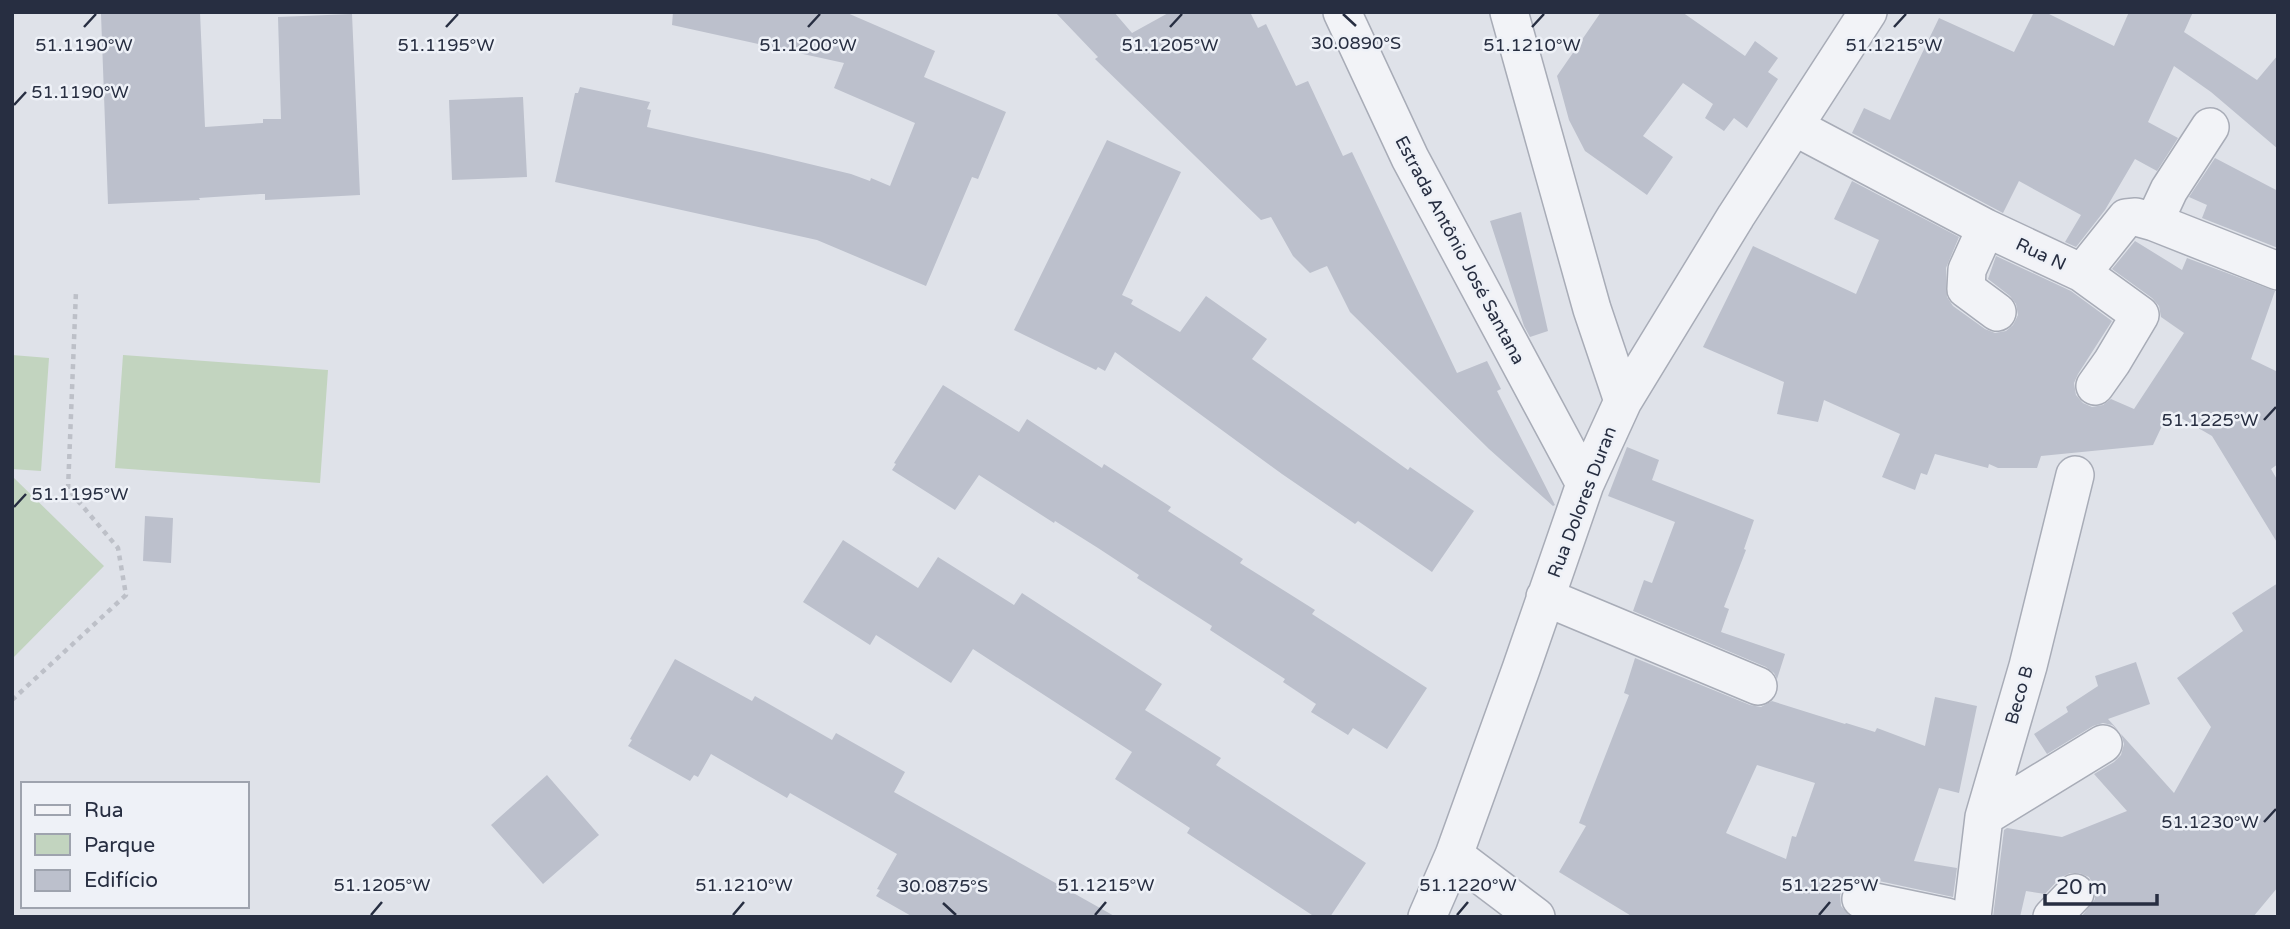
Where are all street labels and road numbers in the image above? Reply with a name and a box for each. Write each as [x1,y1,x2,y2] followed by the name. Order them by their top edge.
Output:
[1390,132,1530,368] street label: Estrada Antônio José Santana
[2012,233,2070,275] street label: Rua N
[1543,423,1621,581] street label: Rua Dolores Duran
[2000,663,2038,727] street label: Beco B

